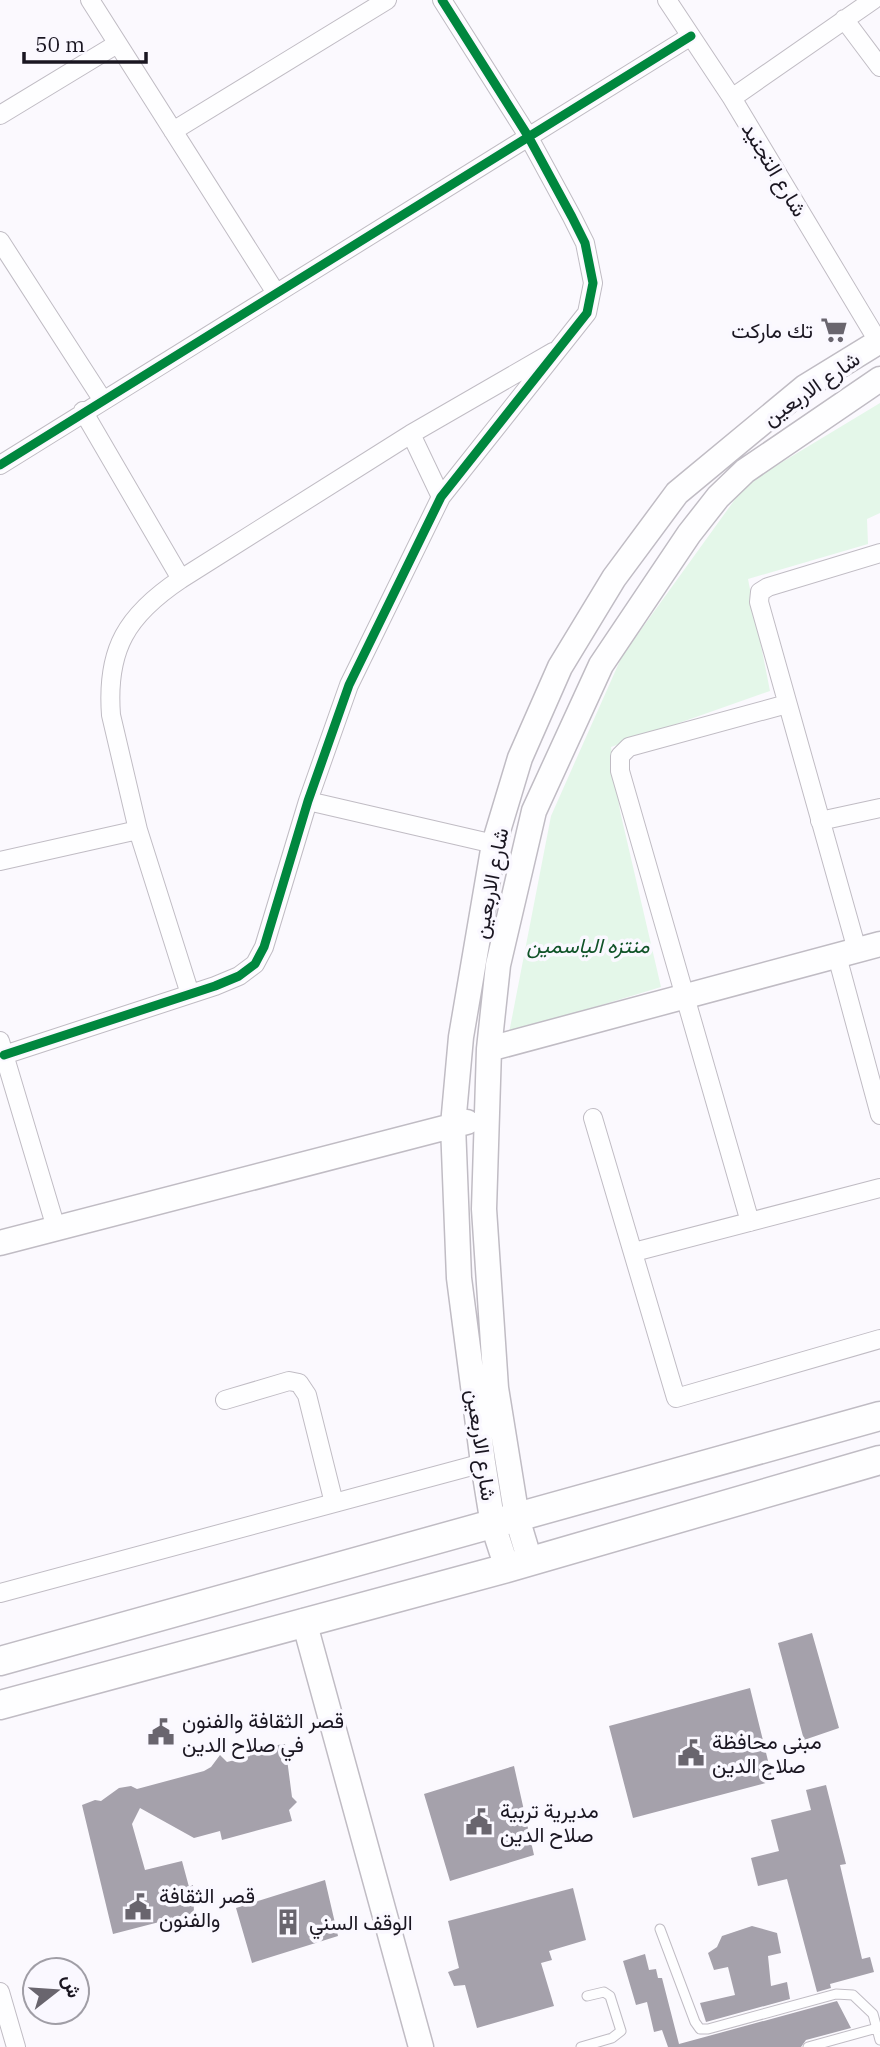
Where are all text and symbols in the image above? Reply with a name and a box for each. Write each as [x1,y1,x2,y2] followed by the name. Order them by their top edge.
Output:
[24,21,147,65] scale bar
[35,30,85,58] text: 50 m
[735,116,814,222] street label: شارع التجنيد
[819,315,849,345] supermarket icon: تك ماركت
[731,316,813,344] place label: تك ماركت
[757,344,866,432] street label: شارع الاربعين
[466,825,515,941] street label: شارع الاربعين
[526,931,650,959] park label: منتزه الياسمين
[459,1387,504,1503] street label: شارع الاربعين
[182,1706,344,1762] place label: قصر الثقافة والفنون في صلاح الدين
[146,1717,176,1747] public building icon: قصر الثقافة والفنون في صلاح الدين
[712,1727,822,1780] place label: مبنى محافظة صلاح الدين
[676,1738,706,1768] public building icon: مبنى محافظة صلاح الدين
[500,1796,599,1849] place label: مديرية تربية صلاح الدين
[464,1807,494,1837] public building icon: مديرية تربية صلاح الدين
[159,1881,255,1933] place label: قصر الثقافة والفنون
[123,1892,153,1922] public building icon: قصر الثقافة والفنون
[273,1907,303,1937] building icon: الوقف السني
[309,1908,413,1940] place label: الوقف السني
[21,1956,91,2026] north arrow
[57,1972,87,2001] text: ش

